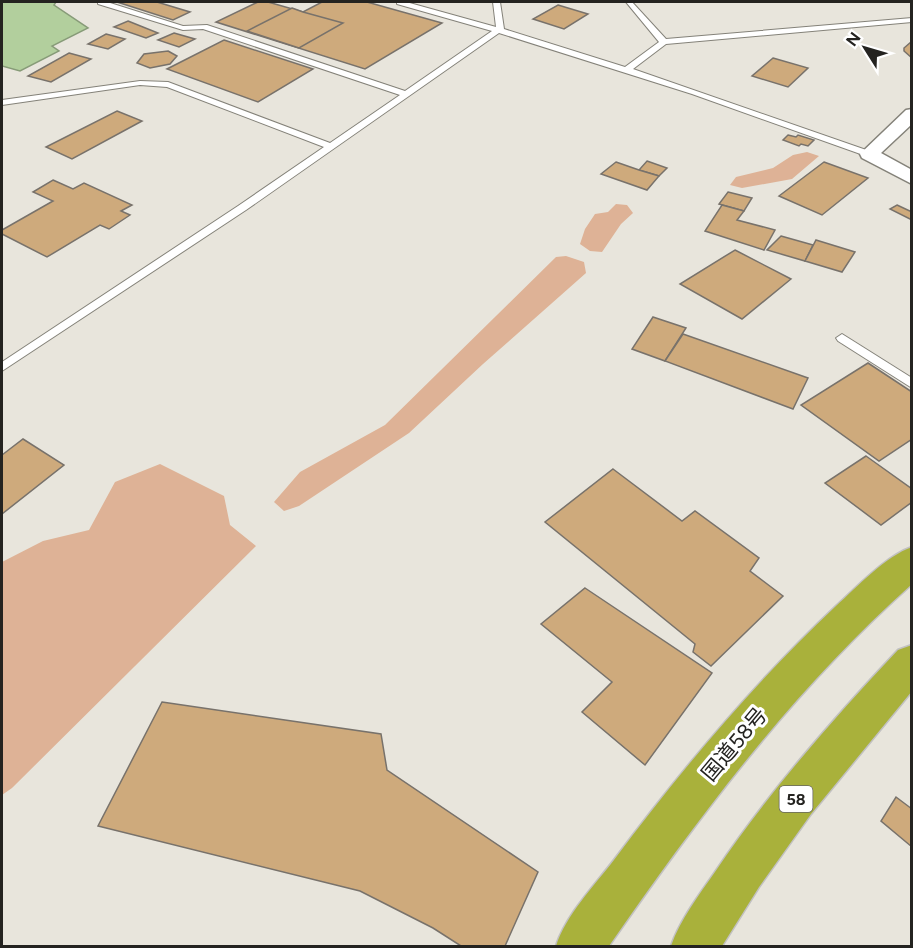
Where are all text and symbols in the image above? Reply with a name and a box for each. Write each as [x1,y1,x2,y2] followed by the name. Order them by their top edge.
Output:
[835,18,895,78] north arrow
[842,29,865,50] text: N
[696,702,772,786] street label: 国道58号
[780,786,812,812] road number: 58

